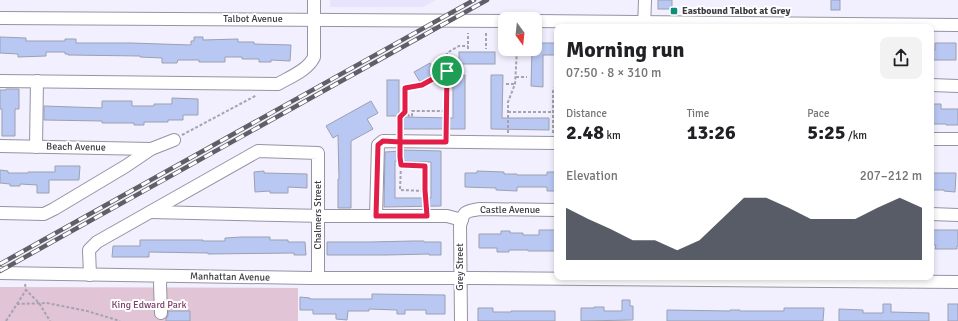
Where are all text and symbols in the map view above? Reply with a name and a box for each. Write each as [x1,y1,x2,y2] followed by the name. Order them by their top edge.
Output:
[682,5,791,17] place label: Eastbound Talbot at Grey
[669,6,679,16] marker: Eastbound Talbot at Grey
[498,12,542,56] north arrow
[498,12,542,56] map controls
[223,13,283,25] street label: Talbot Avenue
[566,36,685,63] text: Morning run
[880,37,922,79] button: share
[430,54,464,88] pin
[436,60,458,82] icon: arrive
[566,65,661,81] text: 07:50 · 8 × 310 m
[566,107,607,120] text: Distance
[687,107,709,120] text: Time
[807,107,830,120] text: Pace
[566,120,604,145] text: 2.48
[687,120,736,145] text: 13:26
[807,120,846,145] text: 5:25
[604,129,621,142] text: km
[846,129,867,142] text: /km
[46,140,106,154] street label: Beach Avenue
[566,168,618,184] text: Elevation
[860,168,922,184] text: 207–212 m
[312,180,324,249] street label: Chalmers Street
[480,204,540,216] street label: Castle Avenue
[454,243,466,291] street label: Grey Street
[190,270,270,284] street label: Manhattan Avenue
[112,299,186,311] park label: King Edward Park

